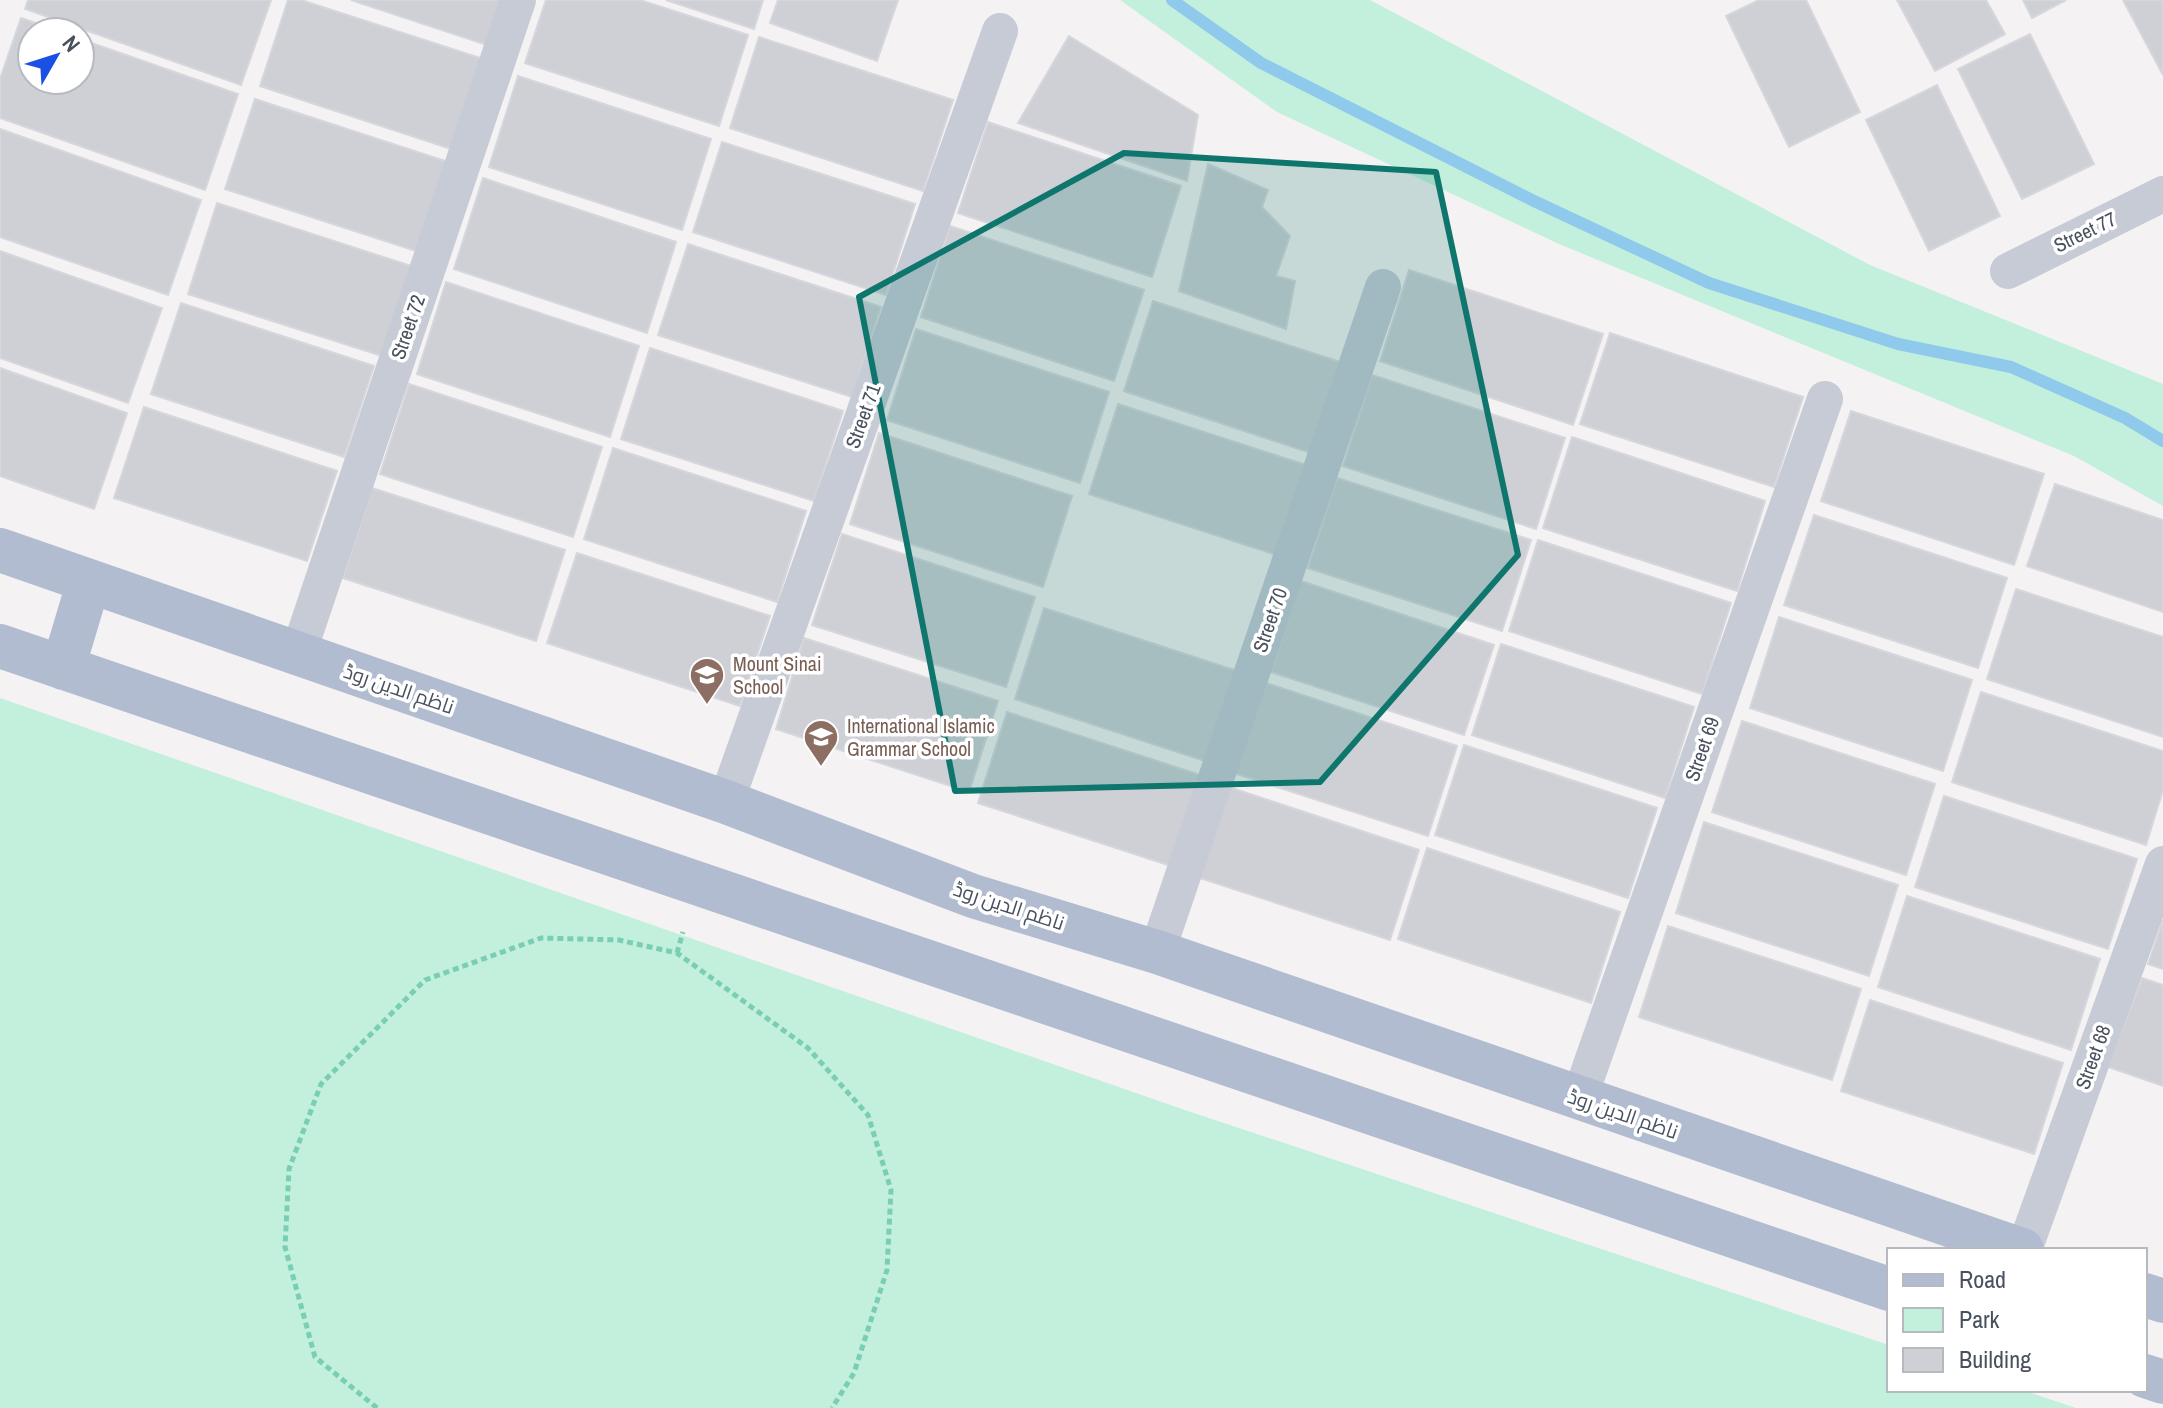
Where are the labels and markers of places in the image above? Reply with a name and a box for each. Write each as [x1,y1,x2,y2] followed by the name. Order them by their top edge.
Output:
[733,650,821,700] place label: Mount Sinai School
[688,656,726,706] school or university icon: Mount Sinai School
[847,712,995,762] place label: International Islamic Grammar School
[802,718,840,768] school or university icon: International Islamic Grammar School

